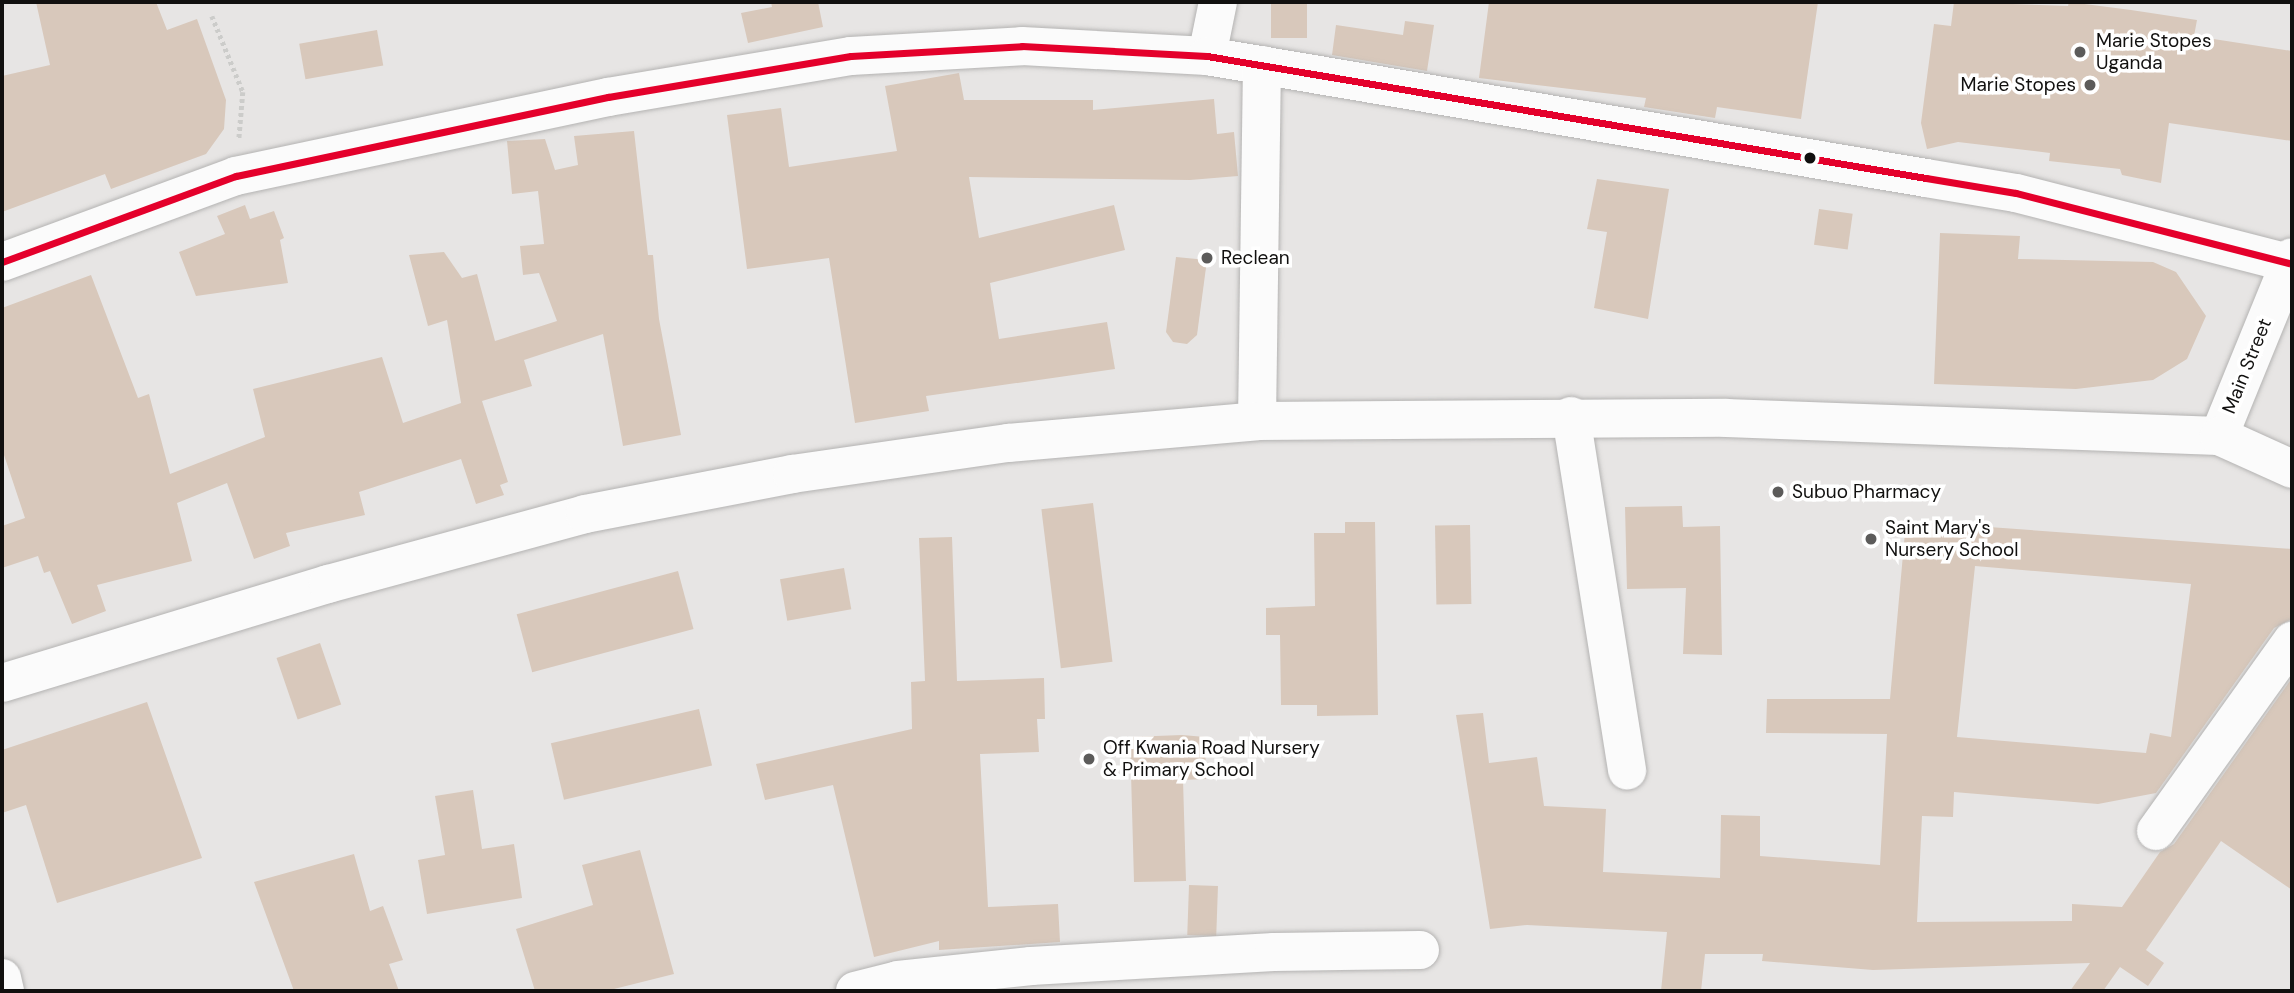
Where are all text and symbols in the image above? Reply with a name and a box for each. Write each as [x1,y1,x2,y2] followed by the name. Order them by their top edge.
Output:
[2096,30,2211,74] place label: Marie Stopes Uganda
[2070,42,2090,62] marker: Marie Stopes Uganda
[1961,74,2076,96] place label: Marie Stopes
[2082,77,2098,93] marker: Marie Stopes
[1803,151,1817,165] unlabelled marker
[1221,247,1290,269] place label: Reclean
[1199,250,1215,266] marker: Reclean
[2218,315,2276,417] street label: Main Street
[1792,481,1941,503] place label: Subuo Pharmacy
[1770,484,1786,500] marker: Subuo Pharmacy
[1885,517,2019,561] place label: Saint Mary's Nursery School
[1863,531,1879,547] marker: Saint Mary's Nursery School
[1103,737,1320,781] place label: Off Kwania Road Nursery & Primary School
[1081,751,1097,767] marker: Off Kwania Road Nursery & Primary School

